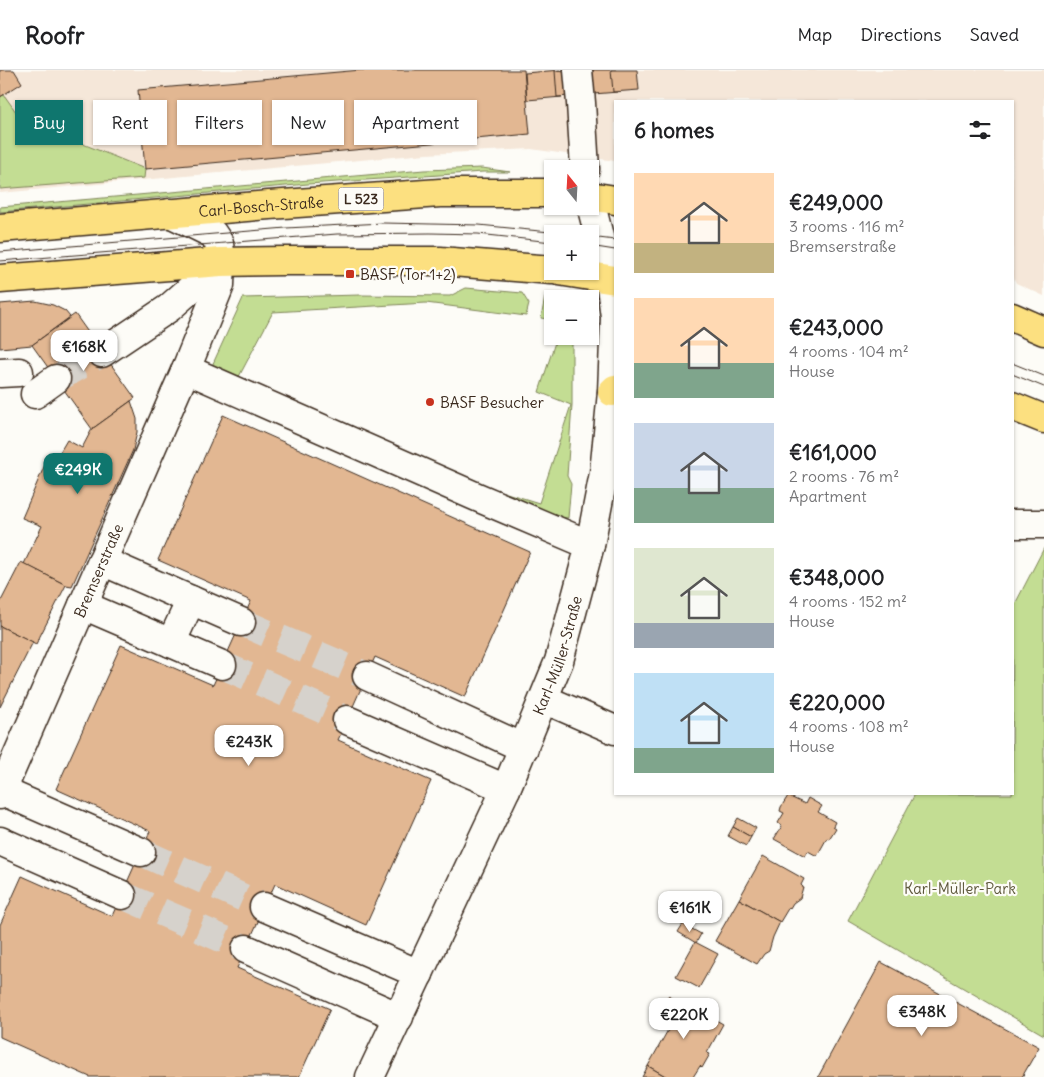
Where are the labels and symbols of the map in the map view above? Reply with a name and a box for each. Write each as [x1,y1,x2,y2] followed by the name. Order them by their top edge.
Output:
[544,160,599,215] north arrow
[338,188,384,210] road number: L 523
[198,192,324,220] street label: Carl-Bosch-Straße
[360,265,456,284] place label: BASF (Tor 1+2)
[344,268,356,280] marker: BASF (Tor 1+2)
[49,330,119,372] pin: €168K
[440,393,544,412] place label: BASF Besucher
[424,396,436,408] marker: BASF Besucher
[43,452,113,495] pin: €249K
[69,521,127,620] street label: Bremserstraße
[528,594,586,718] street label: Karl-Müller-Straße
[214,724,284,767] pin: €243K
[904,879,1016,898] park label: Karl-Müller-Park
[655,890,725,933] pin: €161K
[887,994,957,1037] pin: €348K
[649,998,719,1040] pin: €220K

